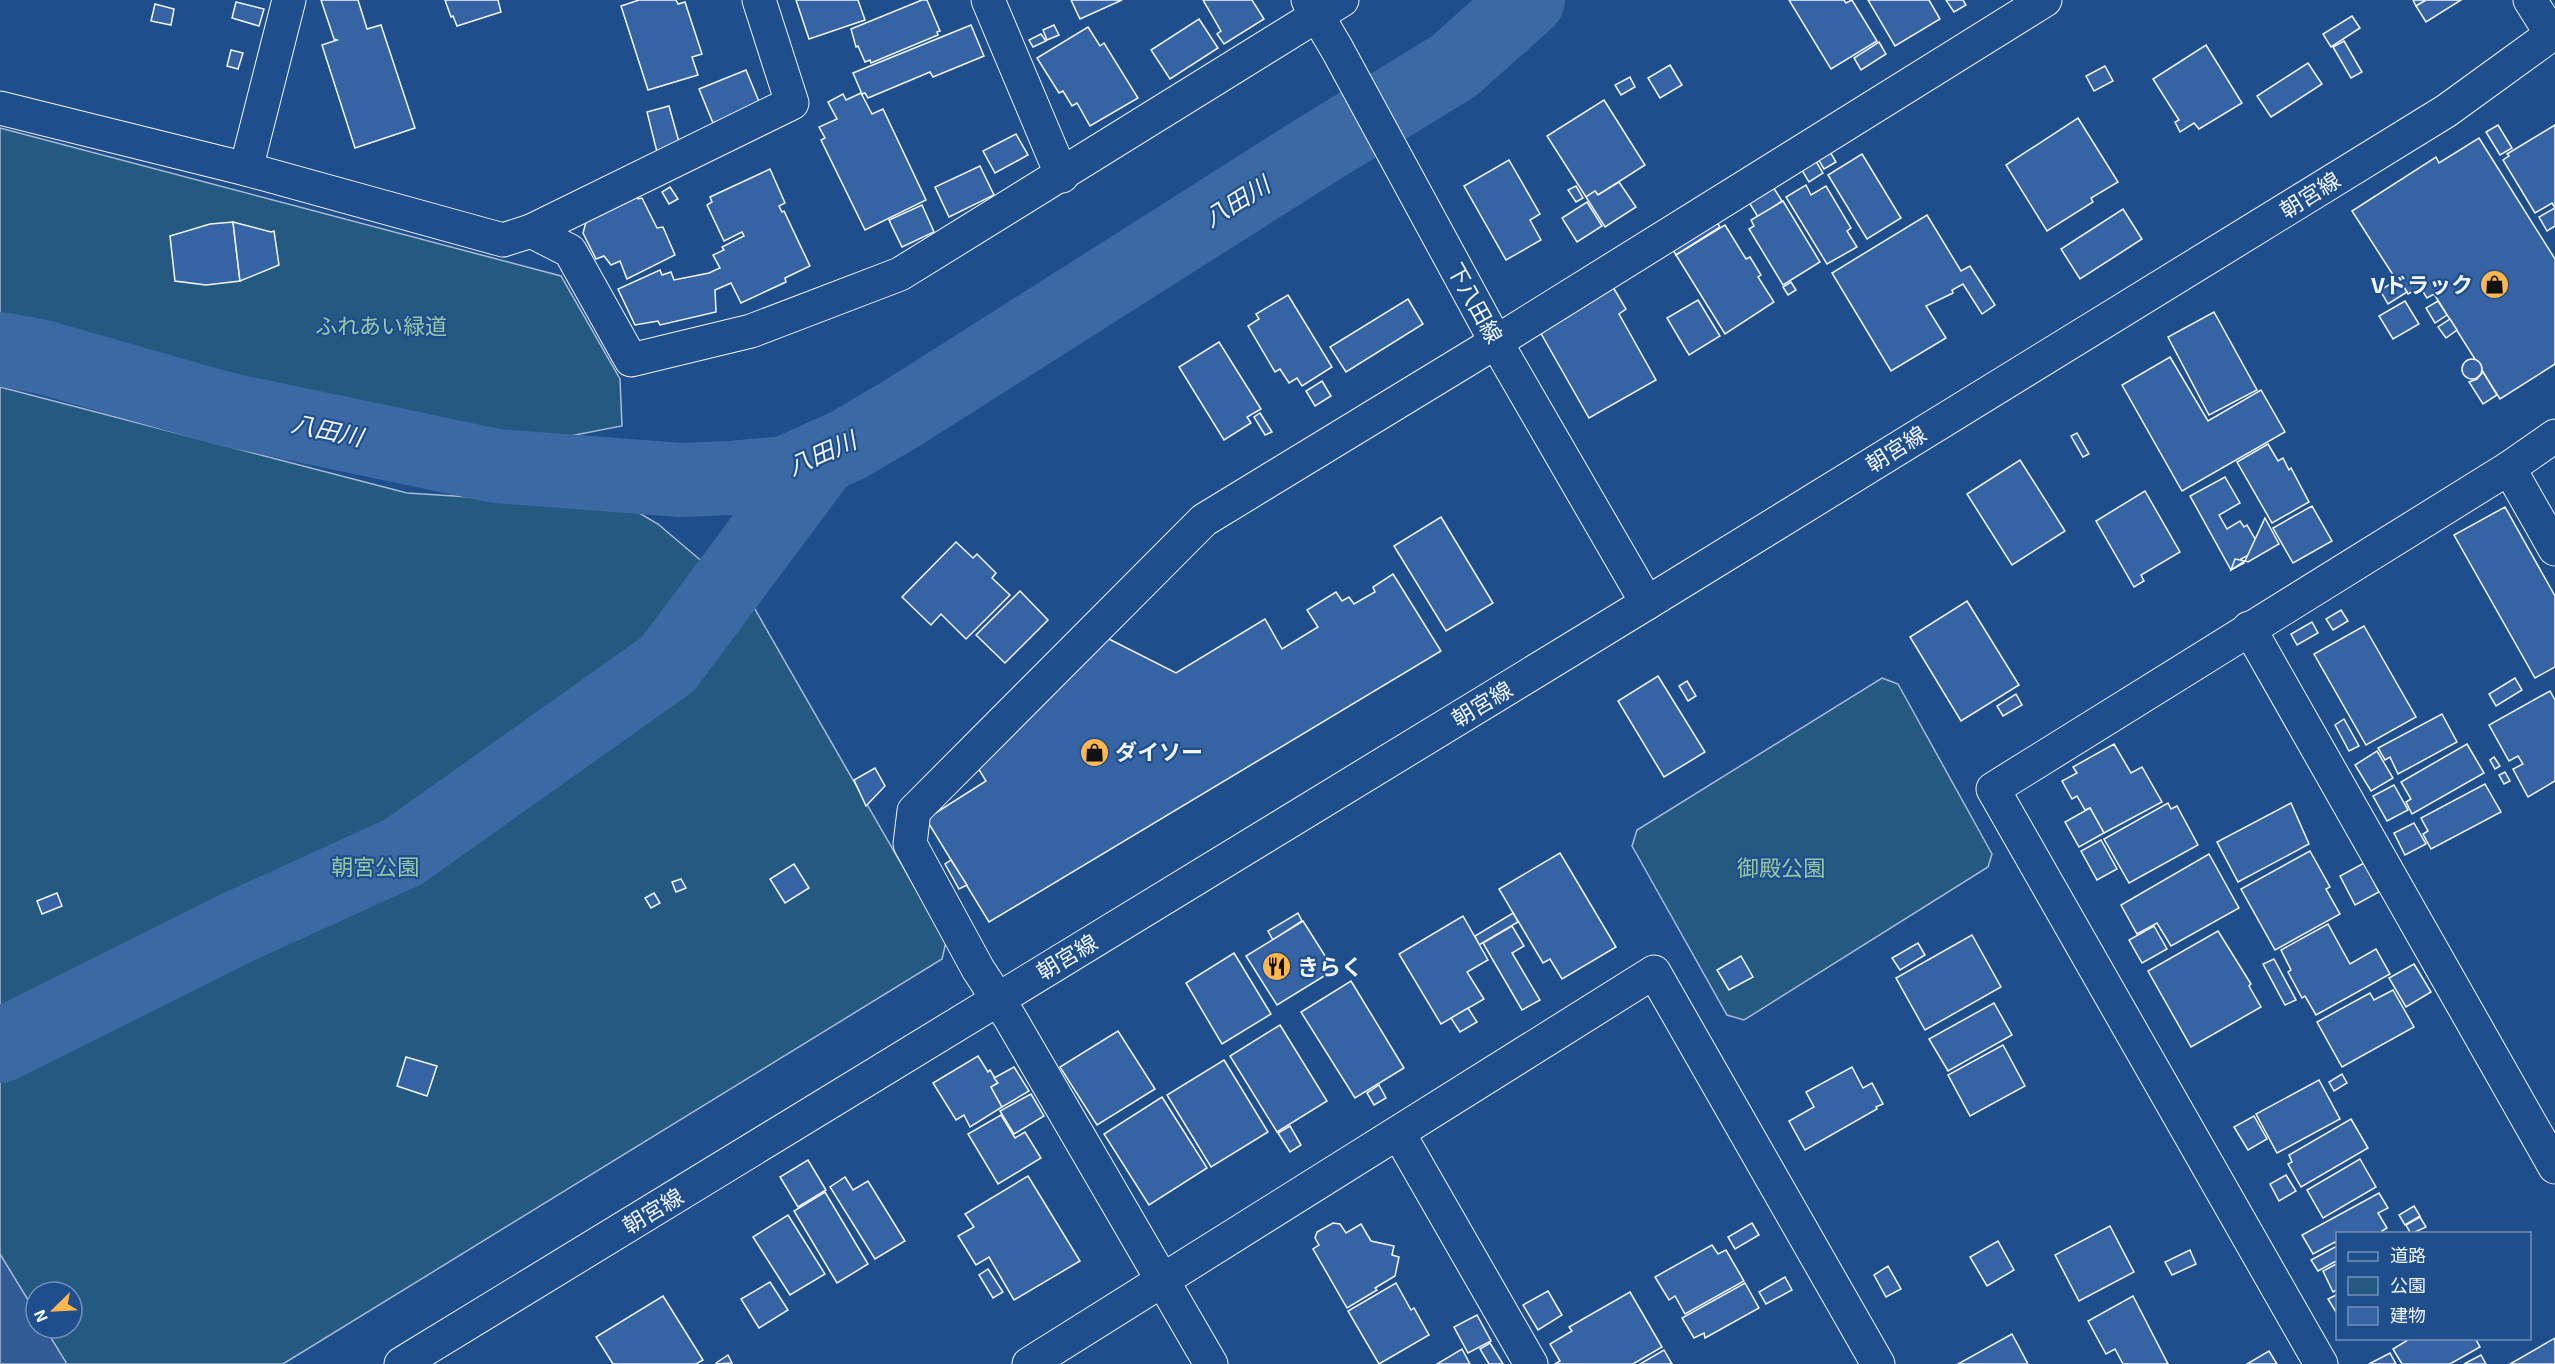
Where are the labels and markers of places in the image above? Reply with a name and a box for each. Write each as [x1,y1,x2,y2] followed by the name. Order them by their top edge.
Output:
[2478,269,2510,301] shop icon: Vドラック
[2371,271,2473,297] place label: Vドラック
[1078,736,1110,768] shop icon: ダイソー
[1115,738,1203,764] place label: ダイソー
[1260,951,1292,983] restaurant icon: きらく
[1297,953,1363,979] place label: きらく

